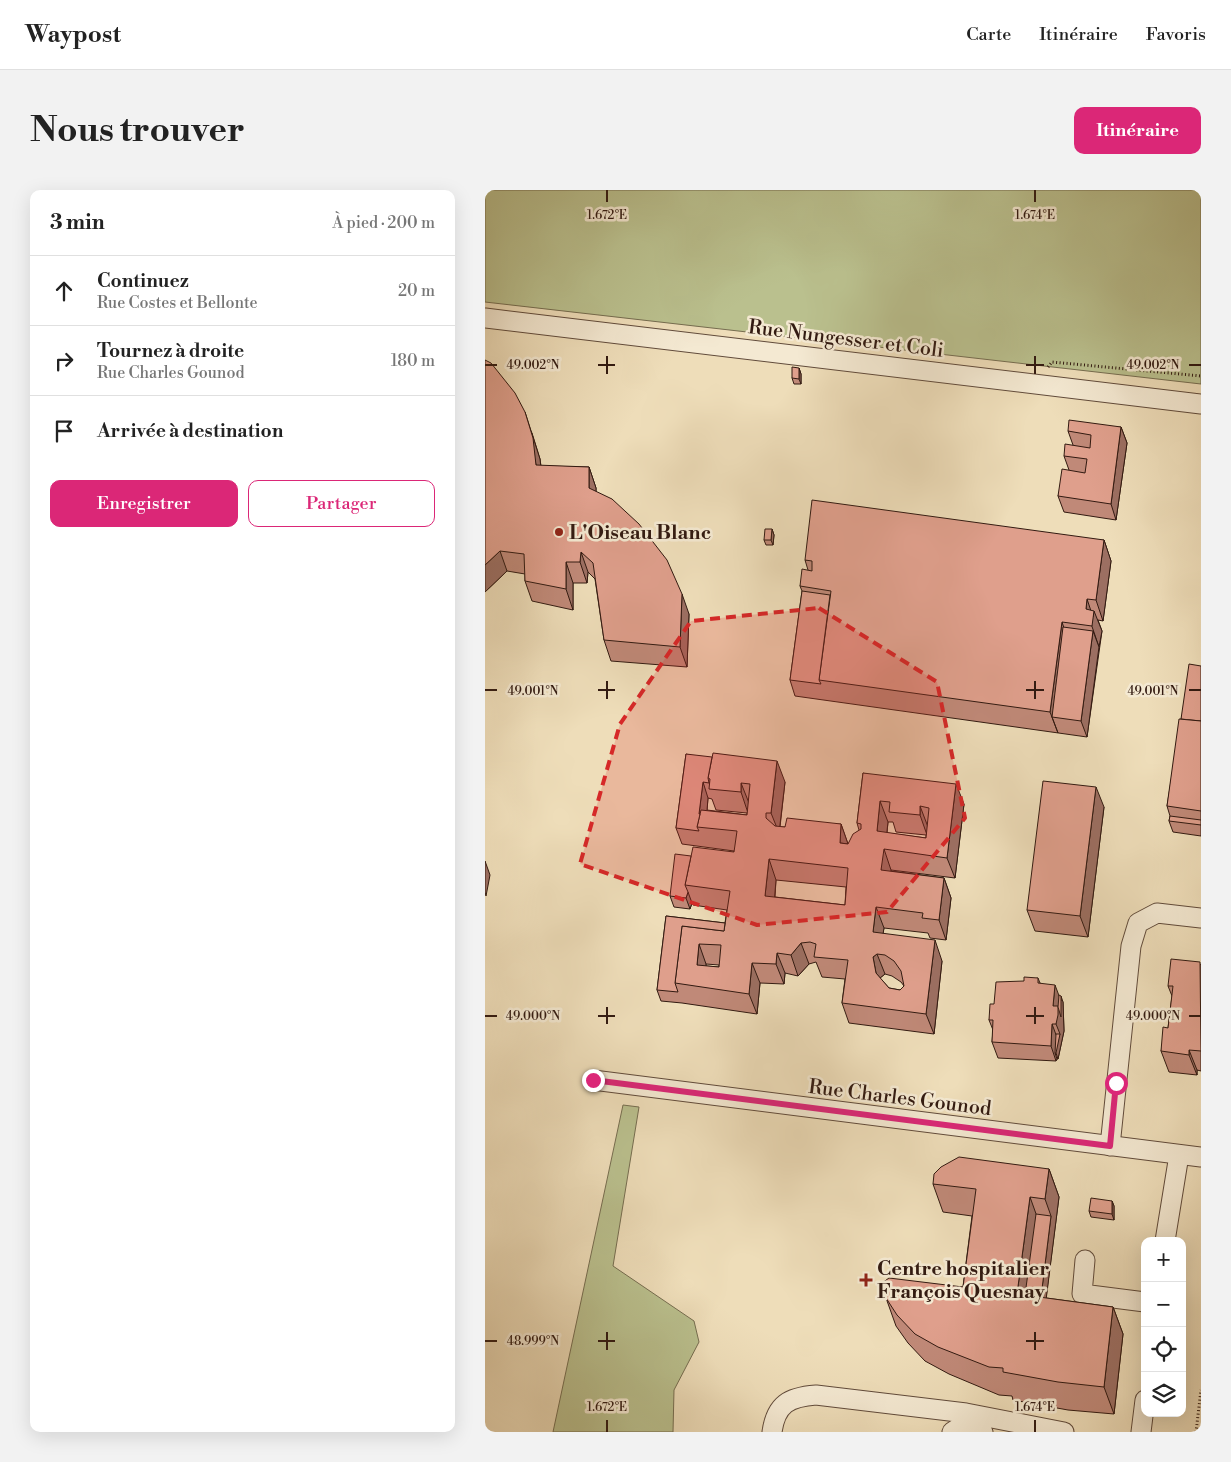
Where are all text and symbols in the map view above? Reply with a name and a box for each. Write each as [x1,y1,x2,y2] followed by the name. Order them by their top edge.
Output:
[25,20,121,50] text: Waypost
[966,23,1011,46] text: Carte
[1039,23,1118,46] text: Itinéraire
[1146,23,1206,46] text: Favoris
[1074,107,1201,154] button: Itinéraire
[30,109,245,152] text: Nous trouver
[587,208,627,223] text: 1.672°E
[1015,208,1055,223] text: 1.674°E
[50,210,105,236] text: 3 min
[332,213,435,233] text: À pied · 200 m
[97,269,189,293] text: Continuez
[50,277,78,305] icon: ahead
[398,281,435,301] text: 20 m
[97,293,258,313] text: Rue Costes et Bellonte
[747,315,945,364] street label: Rue Nungesser et Coli
[97,339,244,363] text: Tournez à droite
[50,347,78,375] icon: right
[391,351,435,371] text: 180 m
[507,358,560,373] text: 49.002°N
[1127,358,1180,373] text: 49.002°N
[97,363,244,383] text: Rue Charles Gounod
[50,417,78,445] icon: arrive
[97,419,283,443] text: Arrivée à destination
[50,480,238,527] button: Enregistrer
[248,480,435,527] button: Partager
[569,521,711,546] place label: L'Oiseau Blanc
[553,526,565,538] marker: L'Oiseau Blanc
[507,684,559,699] text: 49.001°N
[1127,684,1179,699] text: 49.001°N
[506,1009,560,1024] text: 49.000°N
[1126,1009,1180,1024] text: 49.000°N
[582,1069,605,1092] route end
[1105,1072,1128,1095] route start
[807,1075,993,1122] street label: Rue Charles Gounod
[1141,1237,1186,1417] map controls
[1141,1237,1186,1282] button: +
[877,1257,1049,1305] place label: Centre hospitalier François Quesnay
[859,1273,873,1287] marker: Centre hospitalier François Quesnay
[1141,1282,1186,1327] button: −
[1141,1327,1186,1372] button: locate
[507,1334,559,1349] text: 48.999°N
[1141,1372,1186,1417] button: layers
[587,1400,627,1415] text: 1.672°E
[1015,1400,1055,1415] text: 1.674°E

